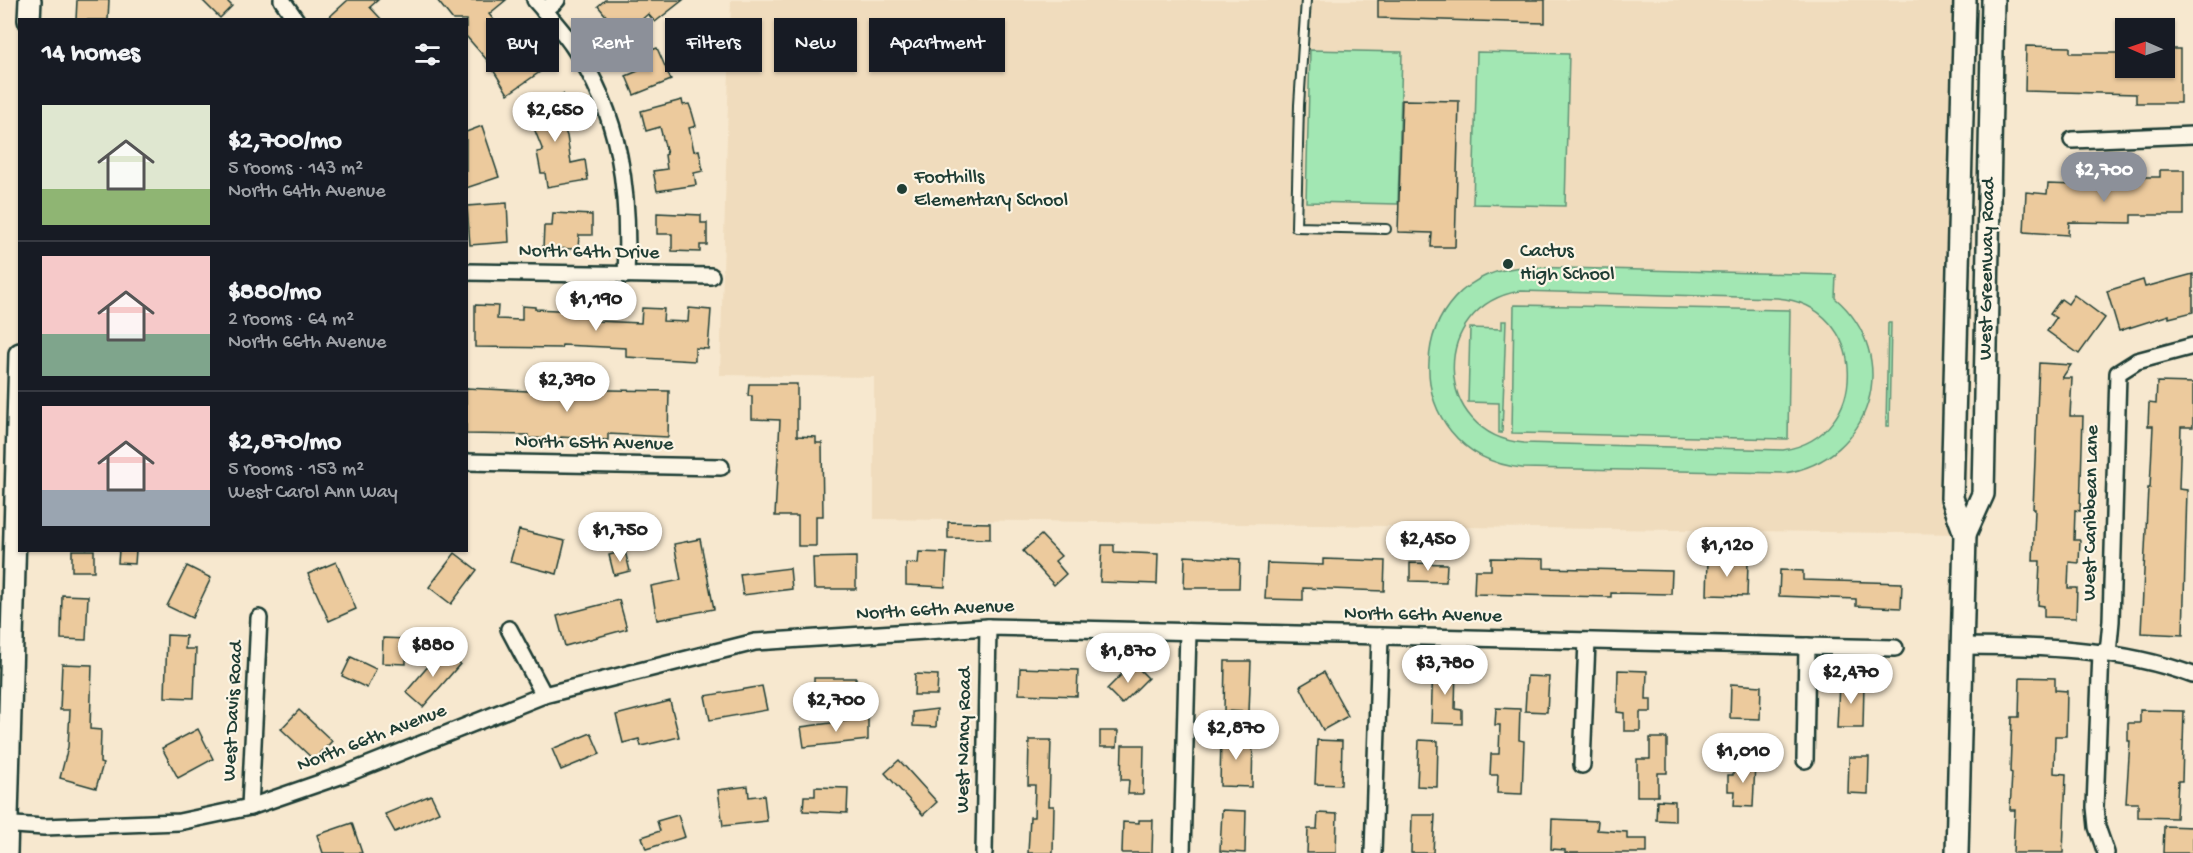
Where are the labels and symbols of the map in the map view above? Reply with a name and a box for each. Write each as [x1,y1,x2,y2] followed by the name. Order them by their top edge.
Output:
[2115,18,2175,78] north arrow
[506,92,604,143] pin: $2,650
[2055,152,2153,203] pin: $2,700
[913,167,1068,213] place label: Foothills Elementary School
[1975,175,2001,360] street label: West Greenway Road
[895,182,909,196] marker: Foothills Elementary School
[518,240,660,266] street label: North 64th Drive
[1520,241,1615,287] place label: Cactus High School
[1501,257,1515,271] marker: Cactus High School
[547,281,645,332] pin: $1,190
[518,362,616,413] pin: $2,390
[2079,424,2105,601] street label: West Caribbean Lane
[515,431,674,457] street label: North 65th Avenue
[571,512,669,563] pin: $1,750
[1379,521,1477,572] pin: $2,450
[1678,527,1776,578] pin: $1,120
[855,595,1015,627] street label: North 66th Avenue
[1344,603,1503,629] street label: North 66th Avenue
[397,627,469,678] pin: $880
[1079,633,1177,684] pin: $1,870
[219,638,249,782] street label: West Davis Road
[1396,645,1494,696] pin: $3,780
[1802,654,1900,705] pin: $2,470
[952,664,978,813] street label: West Nancy Road
[787,682,885,733] pin: $2,700
[294,700,451,778] street label: North 66th Avenue
[1187,710,1285,761] pin: $2,870
[1694,733,1792,784] pin: $1,010

